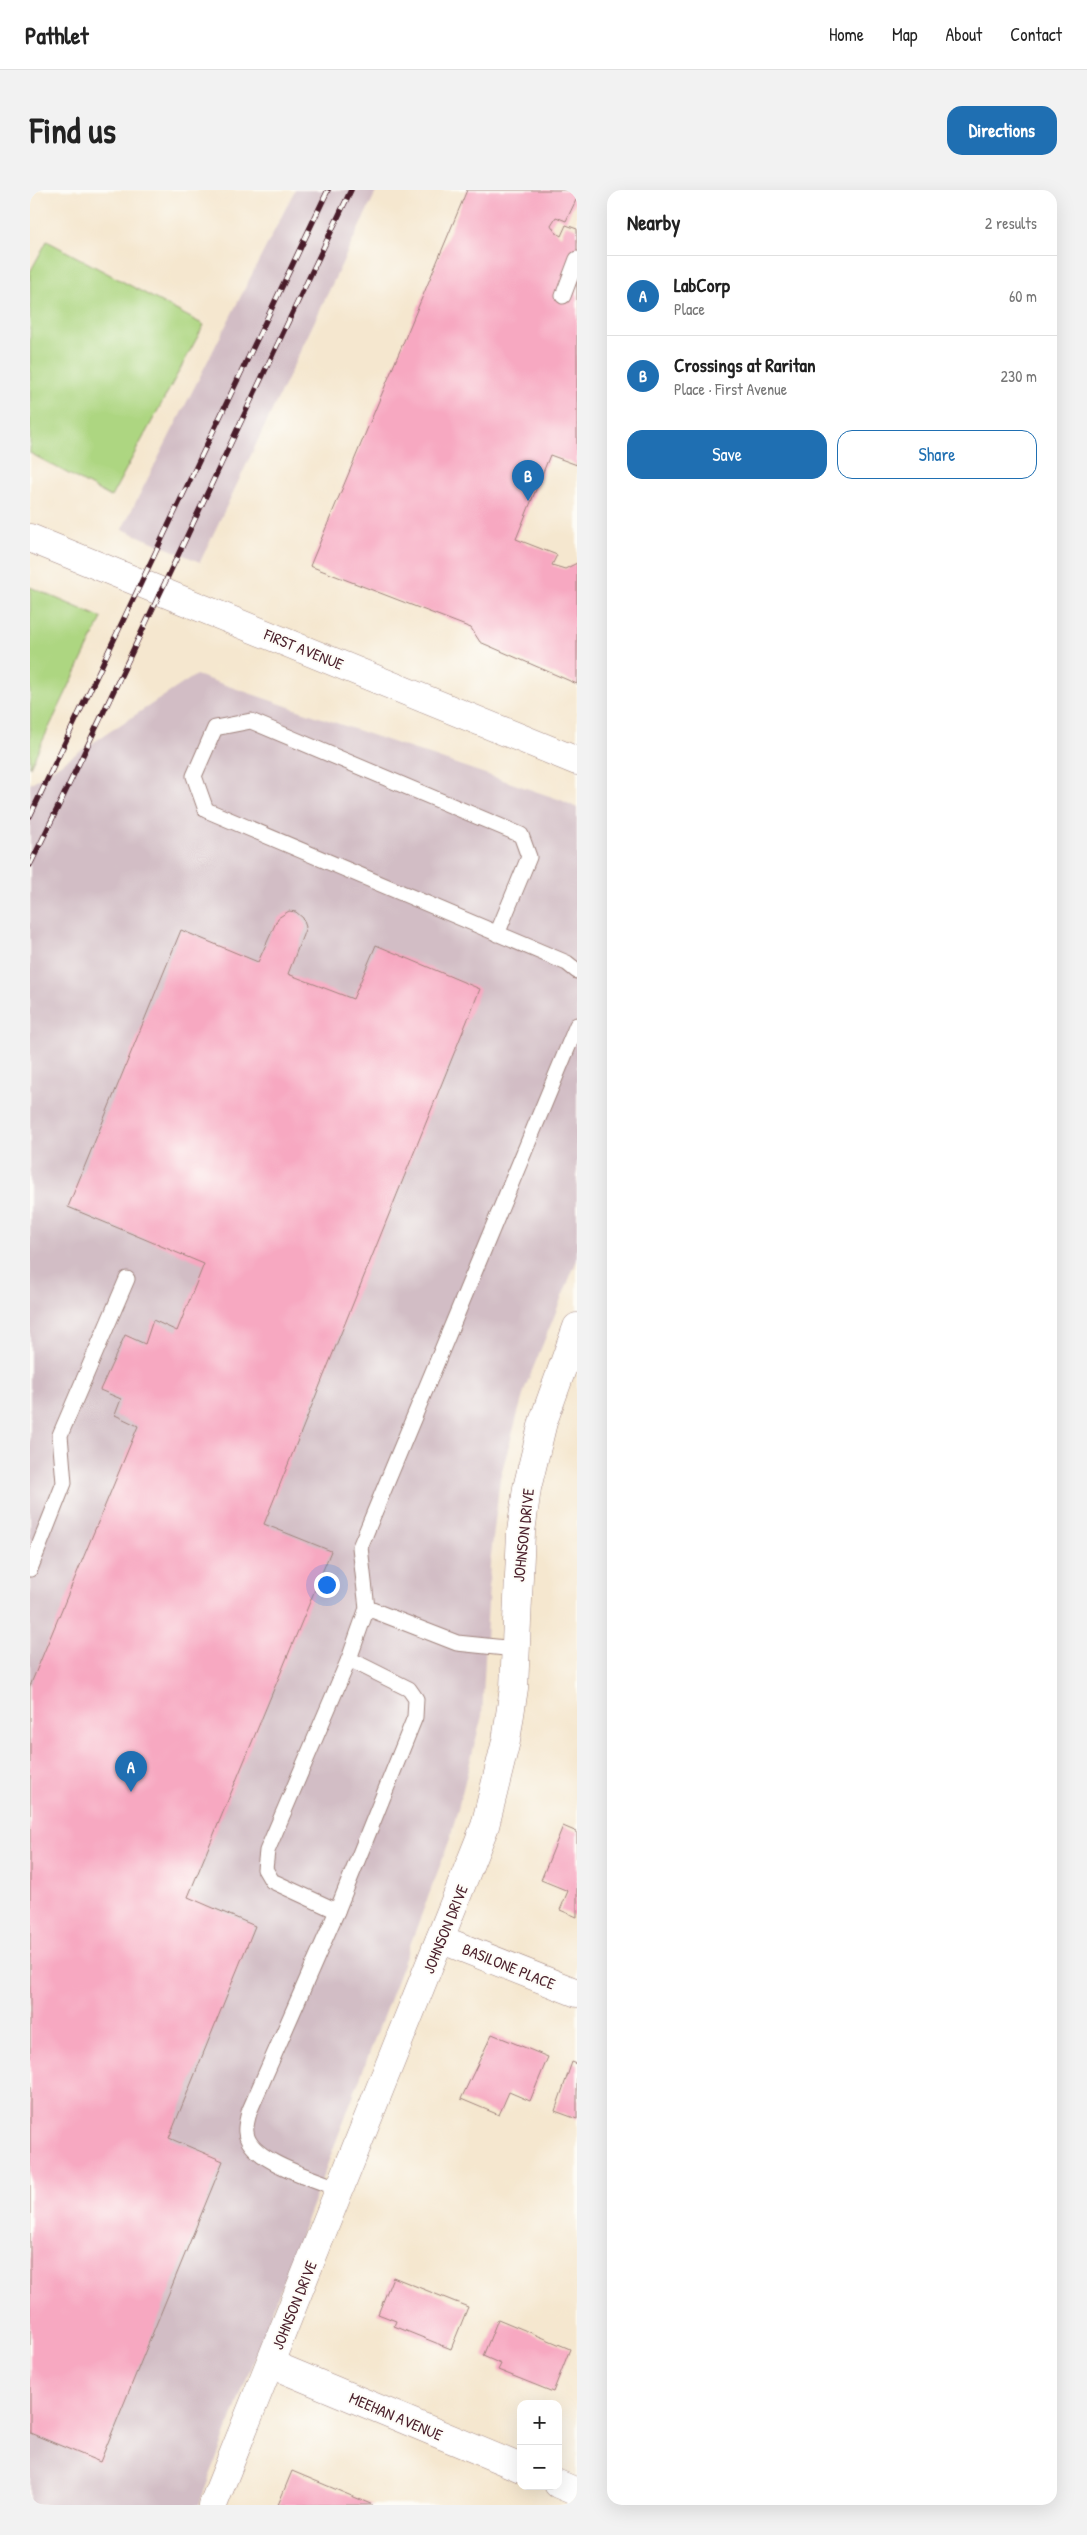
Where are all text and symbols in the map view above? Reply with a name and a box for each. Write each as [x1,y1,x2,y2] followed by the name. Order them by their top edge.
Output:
[25,19,88,51] text: Pathlet
[829,22,864,47] text: Home
[892,22,917,47] text: Map
[945,22,982,47] text: About
[1010,22,1062,47] text: Contact
[947,106,1057,155] button: Directions
[30,107,116,154] text: Find us
[627,208,680,237] text: Nearby
[985,212,1037,234] text: 2 results
[674,272,730,298] text: LabCorp
[639,285,647,307] text: A
[1009,285,1037,307] text: 60 m
[674,298,705,320] text: Place
[674,352,816,378] text: Crossings at Raritan
[639,365,647,387] text: B
[1001,365,1037,387] text: 230 m
[674,378,787,400] text: Place · First Avenue
[627,430,827,479] button: Save
[837,430,1037,479] button: Share
[512,460,544,501] pin: B
[260,623,347,675] street label: FIRST AVENUE
[507,1487,539,1583] street label: JOHNSON DRIVE
[314,1572,340,1598] your location
[115,1751,147,1792] pin: A
[417,1881,473,1977] street label: JOHNSON DRIVE
[459,1937,559,1995] street label: BASILONE PLACE
[266,2257,322,2353] street label: JOHNSON DRIVE
[346,2386,446,2446] street label: MEEHAN AVENUE
[517,2400,562,2490] map controls
[517,2400,562,2445] button: +
[517,2445,562,2490] button: −

